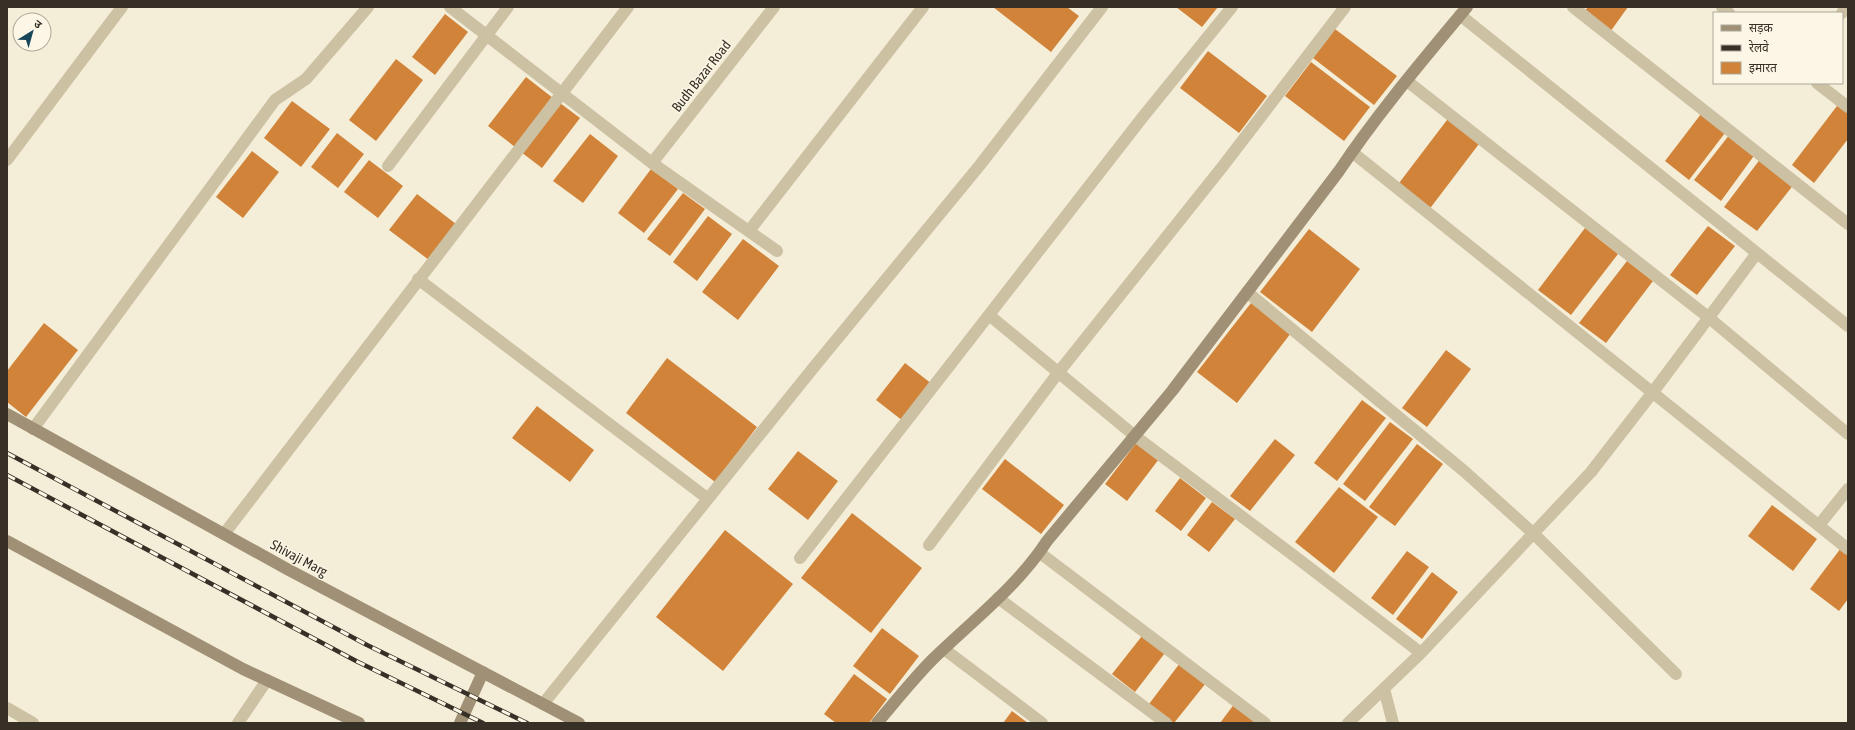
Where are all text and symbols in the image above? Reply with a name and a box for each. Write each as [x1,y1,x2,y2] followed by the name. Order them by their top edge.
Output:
[12,12,52,52] north arrow
[1713,12,1843,84] legend
[32,17,45,31] text: उ
[1749,21,1774,35] text: सड़क
[668,37,734,115] street label: Budh Bazar Road
[1749,40,1769,55] text: रेलवे
[1749,61,1778,75] text: इमारत
[268,536,330,580] street label: Shivaji Marg

